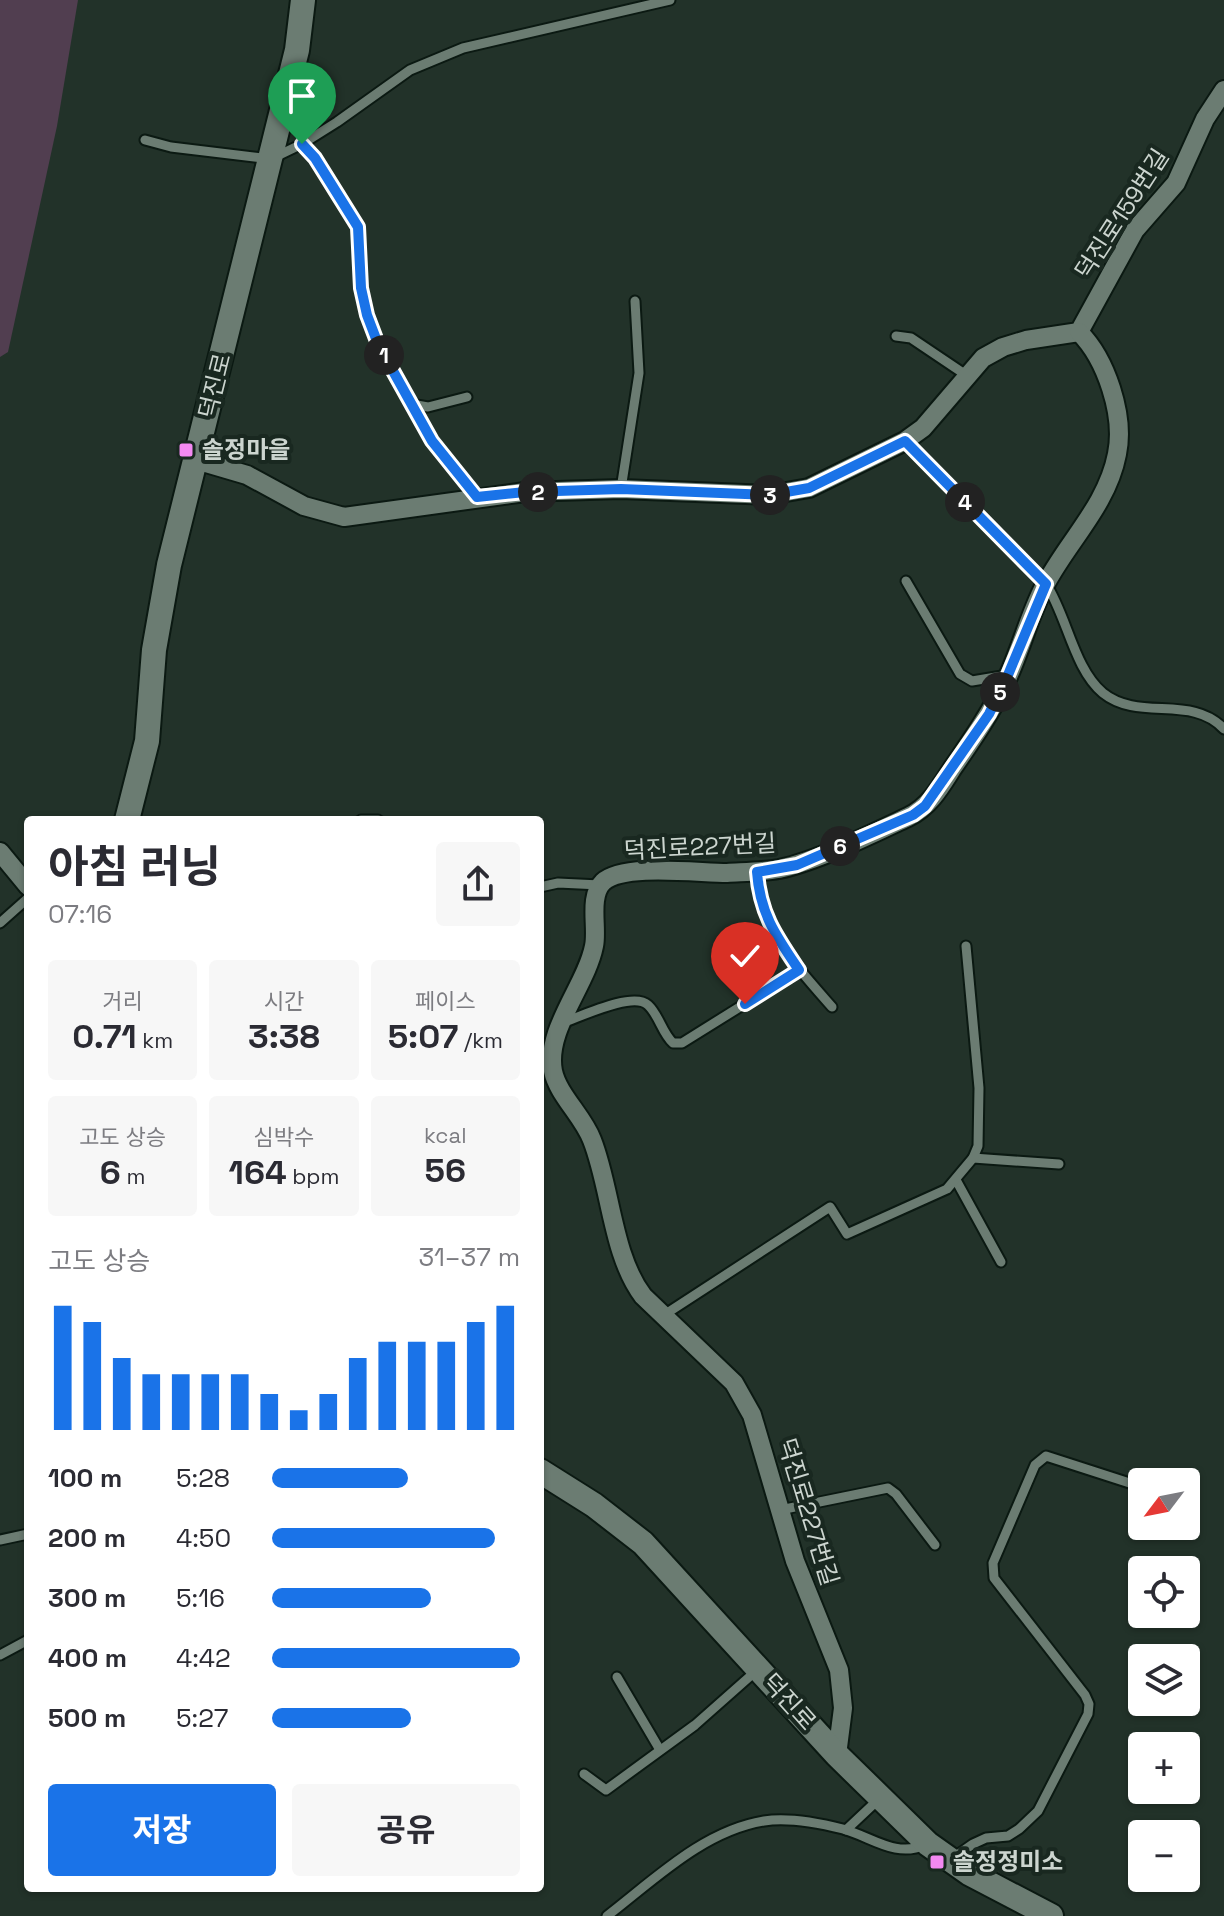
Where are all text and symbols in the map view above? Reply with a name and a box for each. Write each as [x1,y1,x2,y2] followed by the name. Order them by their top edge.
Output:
[268,62,336,144] pin
[280,74,324,118] icon: arrive
[1068,143,1175,285] street label: 덕진로159번길
[364,335,404,375] pin: 1
[379,341,389,369] text: 1
[191,350,238,422] street label: 덕진로
[202,434,290,465] place label: 솔정마을
[177,441,195,459] marker: 솔정마을
[518,472,558,512] pin: 2
[750,475,790,515] pin: 3
[531,478,545,506] text: 2
[763,481,777,509] text: 3
[945,482,985,522] pin: 4
[958,488,972,516] text: 4
[980,672,1020,712] pin: 5
[993,678,1007,706] text: 5
[820,826,860,866] pin: 6
[623,827,777,866] street label: 덕진로227번길
[833,832,847,860] text: 6
[48,839,221,895] text: 아침 러닝
[436,842,520,926] button: share
[48,897,112,931] text: 07:16
[711,922,779,1004] pin
[723,934,767,978] icon: check
[102,987,143,1015] text: 거리
[264,987,304,1015] text: 시간
[415,987,476,1015] text: 페이스
[72,1015,137,1058] text: 0.71
[248,1015,320,1058] text: 3:38
[388,1015,458,1058] text: 5:07
[137,1026,173,1054] text: km
[458,1026,503,1054] text: /km
[424,1121,467,1149] text: kcal
[79,1123,166,1151] text: 고도 상승
[254,1123,314,1151] text: 심박수
[425,1149,466,1192] text: 56
[100,1151,121,1194] text: 6
[229,1151,287,1194] text: 164
[121,1162,145,1190] text: m
[287,1162,339,1190] text: bpm
[419,1240,520,1274] text: 31–37 m
[48,1244,150,1278] text: 고도 상승
[771,1434,846,1589] street label: 덕진로227번길
[48,1461,122,1495] text: 100 m
[176,1461,230,1495] text: 5:28
[1128,1468,1200,1540] north arrow
[1128,1468,1200,1892] map controls
[48,1521,126,1555] text: 200 m
[176,1521,231,1555] text: 4:50
[1128,1556,1200,1628] button: locate
[48,1581,126,1615] text: 300 m
[176,1581,225,1615] text: 5:16
[48,1641,127,1675] text: 400 m
[176,1641,231,1675] text: 4:42
[1128,1644,1200,1716] button: layers
[756,1667,823,1737] street label: 덕진로
[48,1701,126,1735] text: 500 m
[176,1701,228,1735] text: 5:27
[1128,1732,1200,1804] button: +
[48,1784,276,1876] button: 저장
[292,1784,520,1876] button: 공유
[1128,1820,1200,1892] button: −
[953,1846,1063,1877] place label: 솔정정미소
[928,1853,946,1871] marker: 솔정정미소

